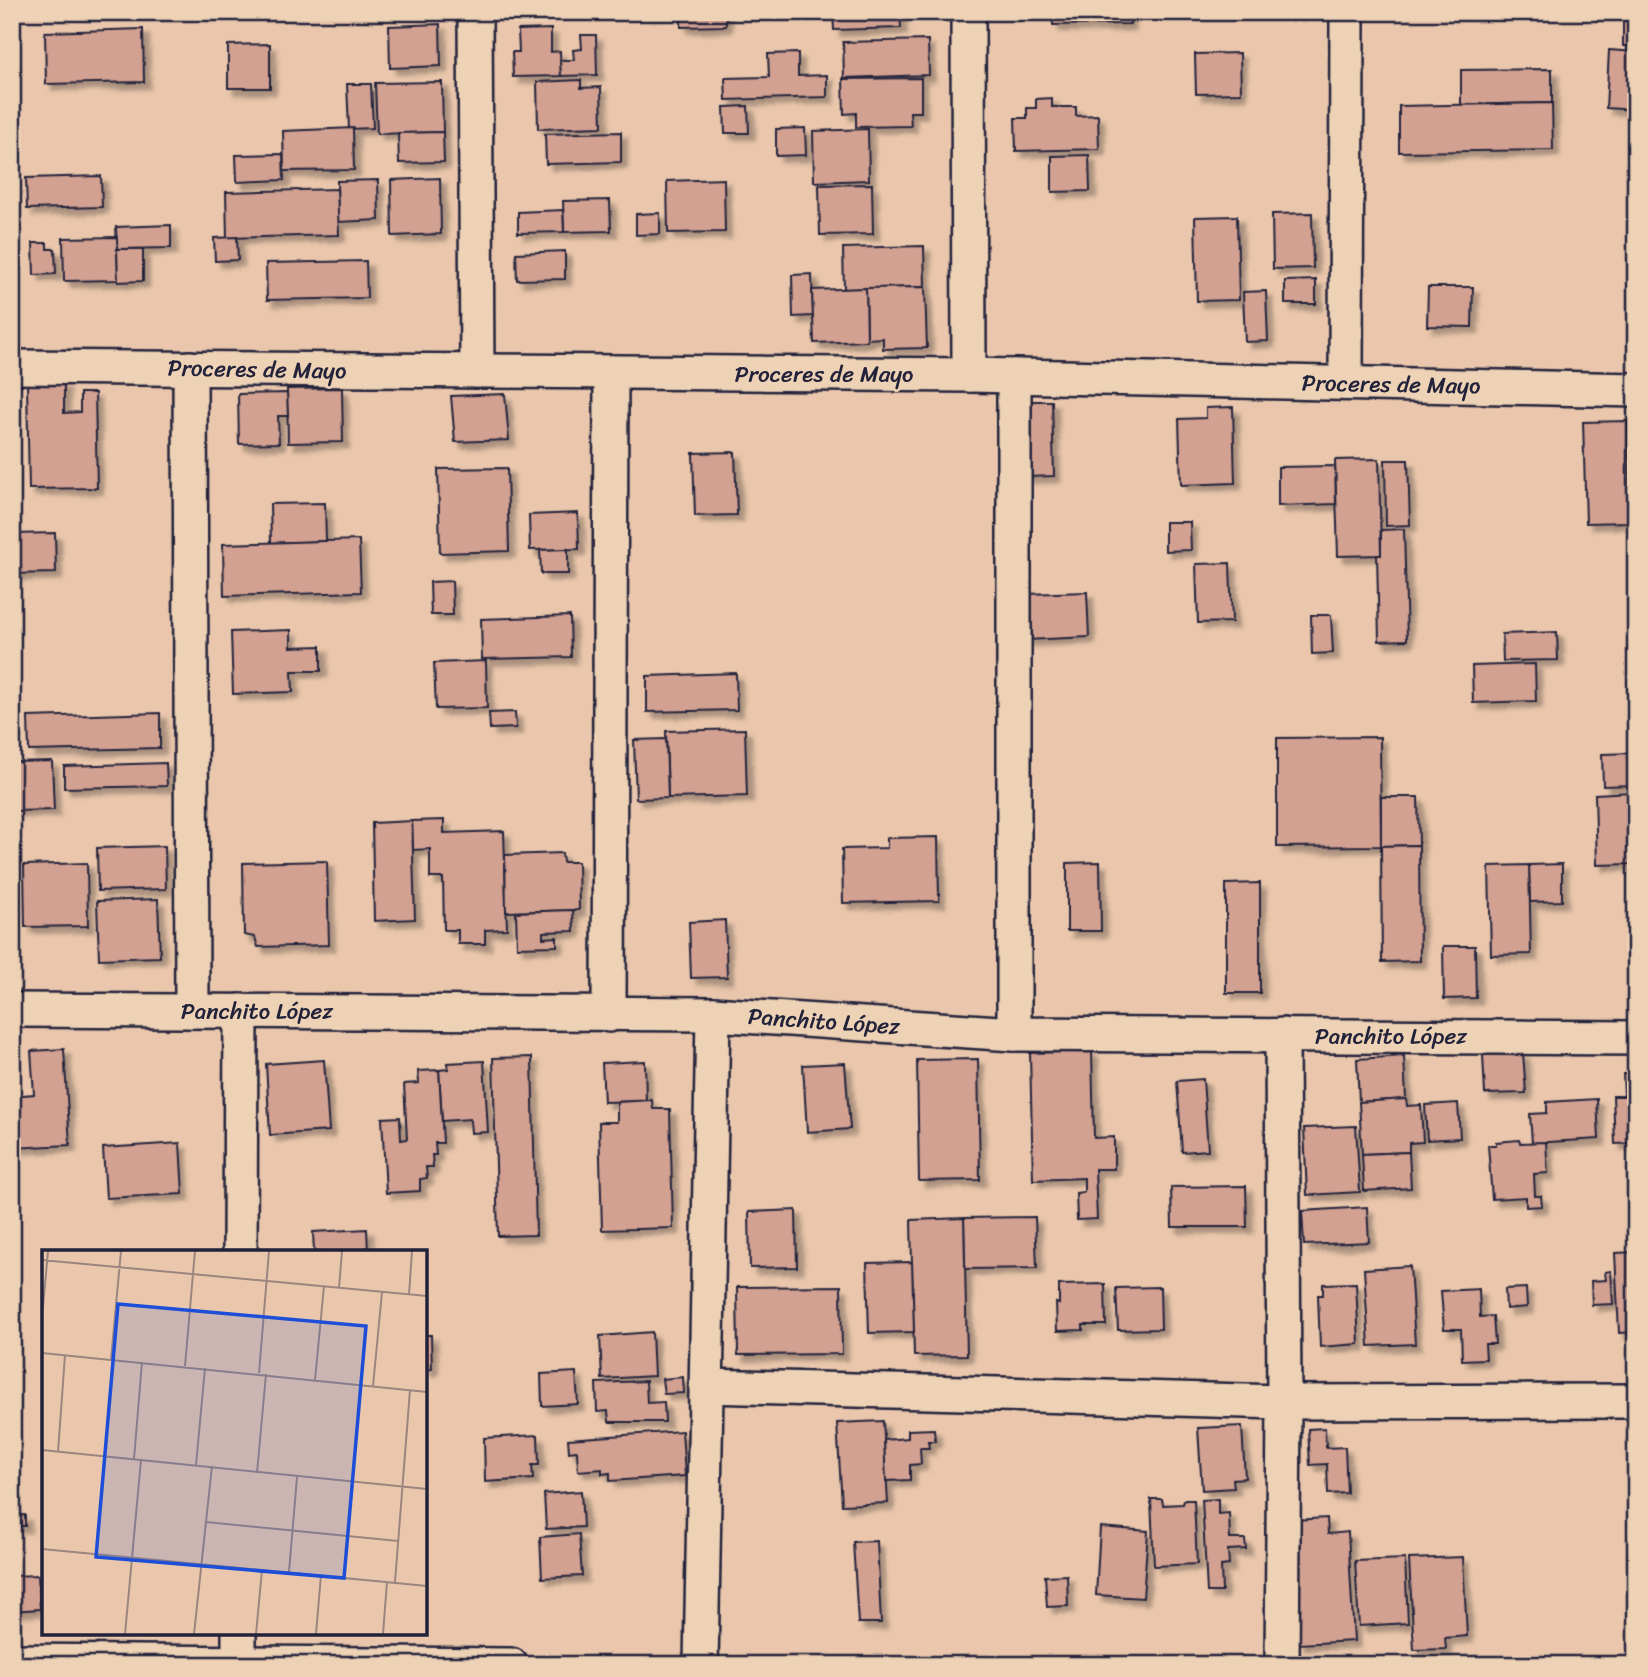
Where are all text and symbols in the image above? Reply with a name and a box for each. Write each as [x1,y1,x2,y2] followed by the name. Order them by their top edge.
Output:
[167,347,347,392] street label: Proceres de Mayo
[735,354,913,395] street label: Proceres de Mayo
[1301,362,1481,407] street label: Proceres de Mayo
[181,991,333,1032] street label: Panchito López
[747,996,901,1047] street label: Panchito López
[1315,1016,1467,1057] street label: Panchito López
[42,1250,427,1635] inset map

